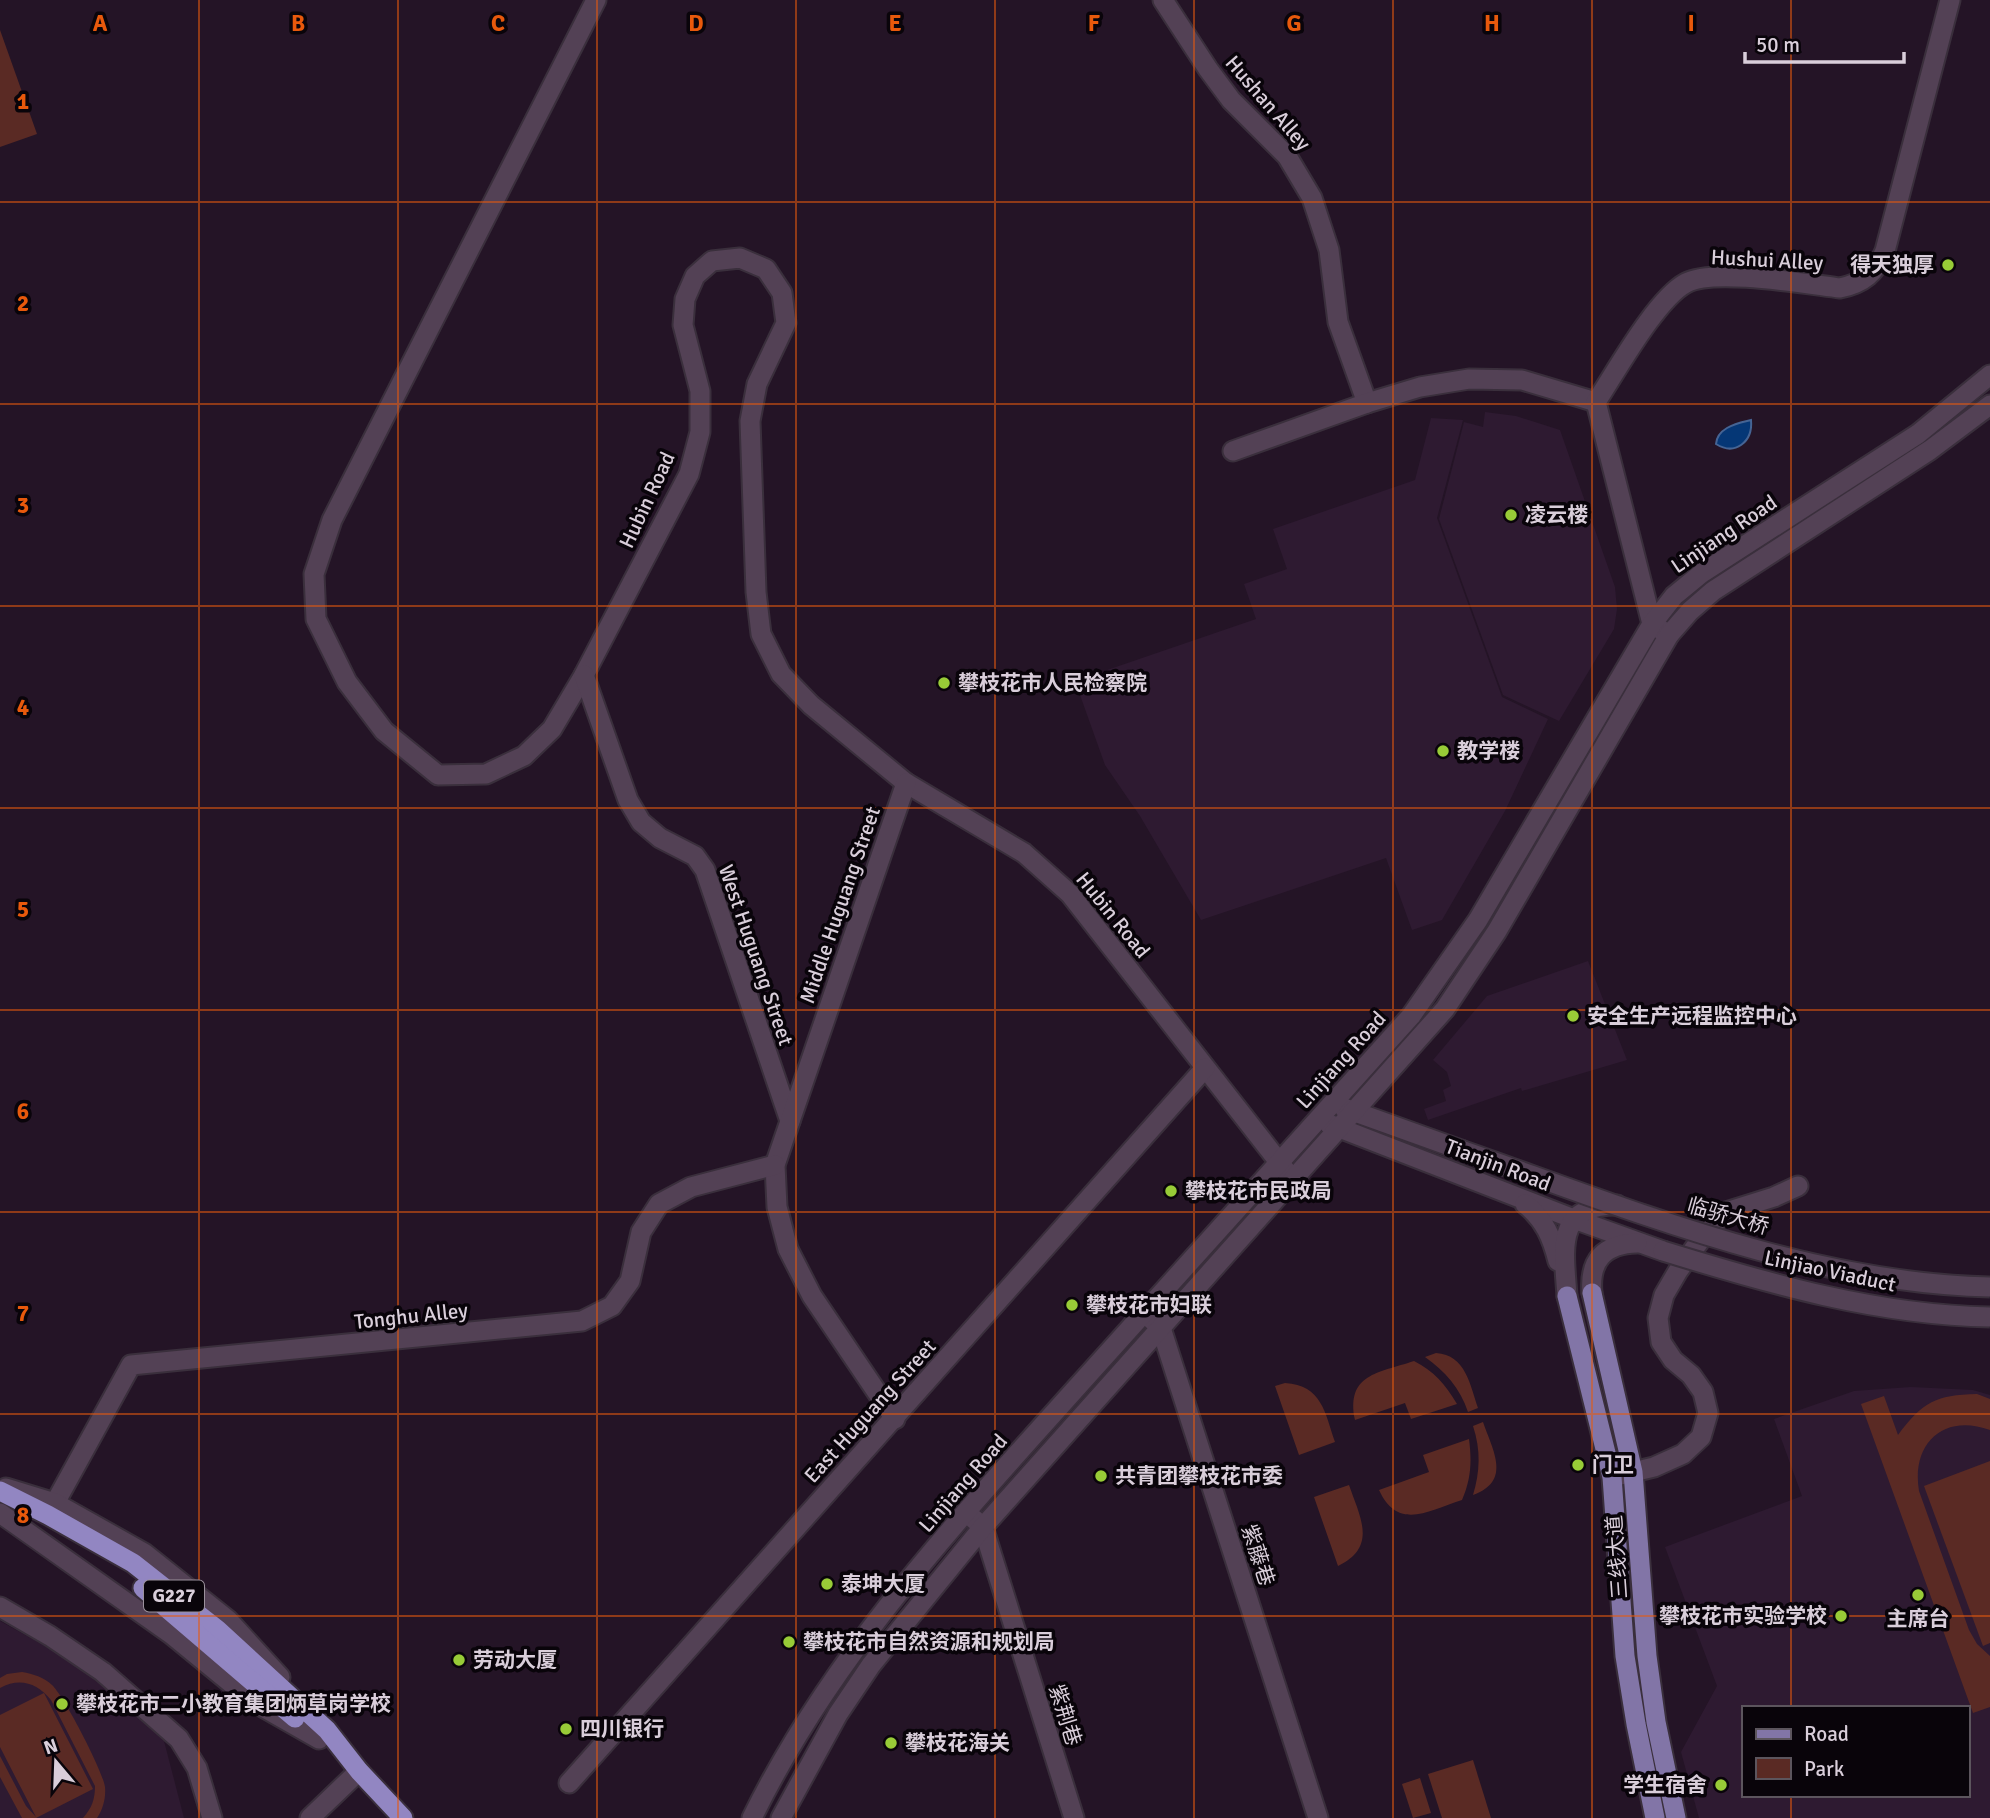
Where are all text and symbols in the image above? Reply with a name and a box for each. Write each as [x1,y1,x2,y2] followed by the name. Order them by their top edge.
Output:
[93,9,108,38] text: A
[291,9,305,38] text: B
[491,9,505,38] text: C
[688,9,704,38] text: D
[888,9,902,38] text: E
[1088,9,1100,38] text: F
[1286,9,1302,38] text: G
[1484,9,1500,38] text: H
[1687,9,1695,38] text: I
[1745,21,1904,65] scale bar
[1756,32,1800,58] text: 50 m
[1220,50,1316,156] street label: Hushan Alley
[17,87,29,116] text: 1
[1710,244,1824,276] street label: Hushui Alley
[1850,252,1934,278] place label: 得天独厚
[1940,257,1956,273] marker: 得天独厚
[17,289,29,318] text: 2
[613,448,681,552] street label: Hubin Road
[1666,489,1782,579] street label: Linjiang Road
[17,491,29,520] text: 3
[1525,502,1588,528] place label: 凌云楼
[1503,507,1519,523] marker: 凌云楼
[958,670,1147,696] place label: 攀枝花市人民检察院
[936,675,952,691] marker: 攀枝花市人民检察院
[17,693,29,722] text: 4
[1457,738,1520,764] place label: 教学楼
[1435,743,1451,759] marker: 教学楼
[794,803,886,1007] street label: Middle Huguang Street
[713,861,799,1049] street label: West Huguang Street
[1070,867,1156,963] street label: Hubin Road
[17,895,29,924] text: 5
[1587,1003,1797,1029] place label: 安全生产远程监控中心
[1291,1006,1391,1114] street label: Linjiang Road
[1565,1008,1581,1024] marker: 安全生产远程监控中心
[17,1097,29,1126] text: 6
[1442,1133,1554,1197] street label: Tianjin Road
[1185,1178,1332,1204] place label: 攀枝花市民政局
[1163,1183,1179,1199] marker: 攀枝花市民政局
[1684,1192,1772,1240] street label: 临骄大桥
[1762,1244,1898,1298] street label: Linjiao Viaduct
[1086,1292,1212,1318] place label: 攀枝花市妇联
[353,1297,469,1335] street label: Tonghu Alley
[1064,1297,1080,1313] marker: 攀枝花市妇联
[17,1299,29,1328] text: 7
[799,1334,941,1488] street label: East Huguang Street
[913,1428,1013,1538] street label: Linjiang Road
[1592,1452,1634,1478] place label: 门卫
[1570,1457,1586,1473] marker: 门卫
[1115,1463,1283,1489] place label: 共青团攀枝花市委
[1093,1468,1109,1484] marker: 共青团攀枝花市委
[17,1501,29,1530] text: 8
[1601,1514,1633,1600] street label: 三线大道
[1236,1521,1280,1589] street label: 紫藤巷
[841,1571,925,1597] place label: 泰坤大厦
[819,1576,835,1592] marker: 泰坤大厦
[144,1580,204,1612] road number: G227
[1910,1587,1926,1603] marker: 主席台
[1659,1603,1827,1629] place label: 攀枝花市实验学校
[1887,1606,1950,1632] place label: 主席台
[1833,1608,1849,1624] marker: 攀枝花市实验学校
[803,1629,1055,1655] place label: 攀枝花市自然资源和规划局
[781,1634,797,1650] marker: 攀枝花市自然资源和规划局
[473,1647,557,1673] place label: 劳动大厦
[451,1652,467,1668] marker: 劳动大厦
[1043,1681,1087,1749] street label: 紫荆巷
[76,1691,391,1717] place label: 攀枝花市二小教育集团炳草岗学校
[54,1696,70,1712] marker: 攀枝花市二小教育集团炳草岗学校
[1742,1706,1969,1797] legend
[580,1716,664,1742] place label: 四川银行
[558,1721,574,1737] marker: 四川银行
[1804,1721,1849,1747] text: Road
[21,1727,91,1797] north arrow
[905,1730,1010,1756] place label: 攀枝花海关
[41,1733,61,1760] text: N
[883,1735,899,1751] marker: 攀枝花海关
[1804,1756,1845,1782] text: Park
[1623,1772,1707,1798] place label: 学生宿舍
[1713,1777,1729,1793] marker: 学生宿舍

